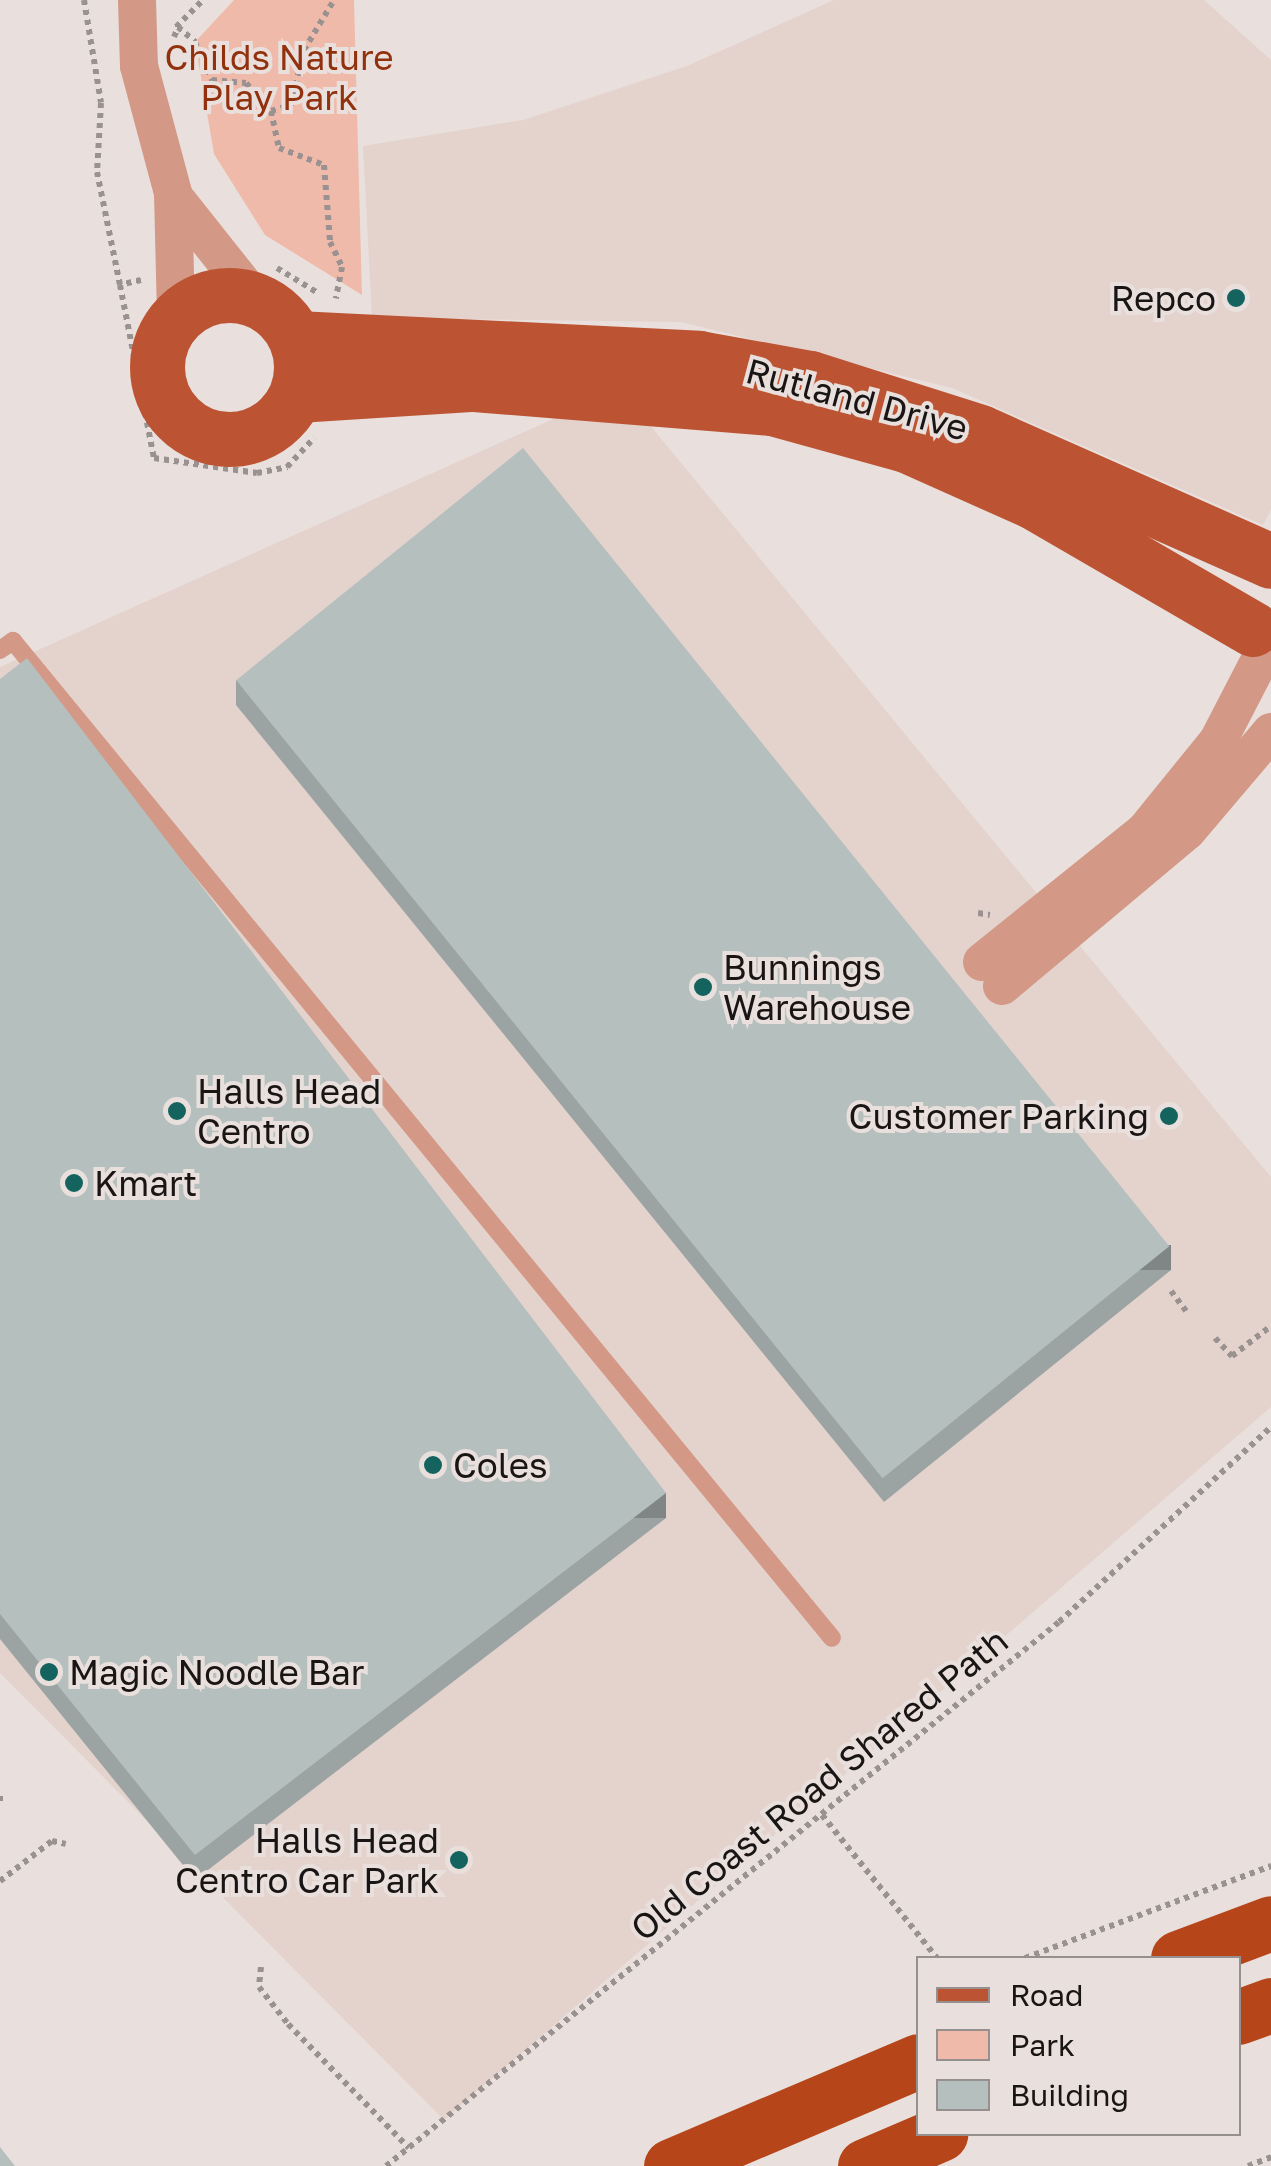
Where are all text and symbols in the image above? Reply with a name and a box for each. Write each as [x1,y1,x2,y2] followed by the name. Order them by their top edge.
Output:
[164,36,394,118] park label: Childs Nature Play Park
[1111,277,1216,319] place label: Repco
[1225,287,1247,309] marker: Repco
[742,349,972,449] street label: Rutland Drive
[723,946,911,1028] place label: Bunnings Warehouse
[692,976,714,998] marker: Bunnings Warehouse
[197,1070,381,1152] place label: Halls Head Centro
[849,1095,1149,1137] place label: Customer Parking
[166,1100,188,1122] marker: Halls Head Centro
[1158,1105,1180,1127] marker: Customer Parking
[94,1162,197,1204] place label: Kmart
[63,1172,85,1194] marker: Kmart
[453,1444,547,1486] place label: Coles
[422,1454,444,1476] marker: Coles
[622,1619,1016,1949] street label: Old Coast Road Shared Path
[69,1651,365,1693] place label: Magic Noodle Bar
[38,1661,60,1683] marker: Magic Noodle Bar
[175,1819,439,1901] place label: Halls Head Centro Car Park
[448,1849,470,1871] marker: Halls Head Centro Car Park
[916,1956,1241,2136] legend
[1010,1977,1084,2013] text: Road
[1010,2027,1075,2063] text: Park
[1010,2077,1129,2113] text: Building

